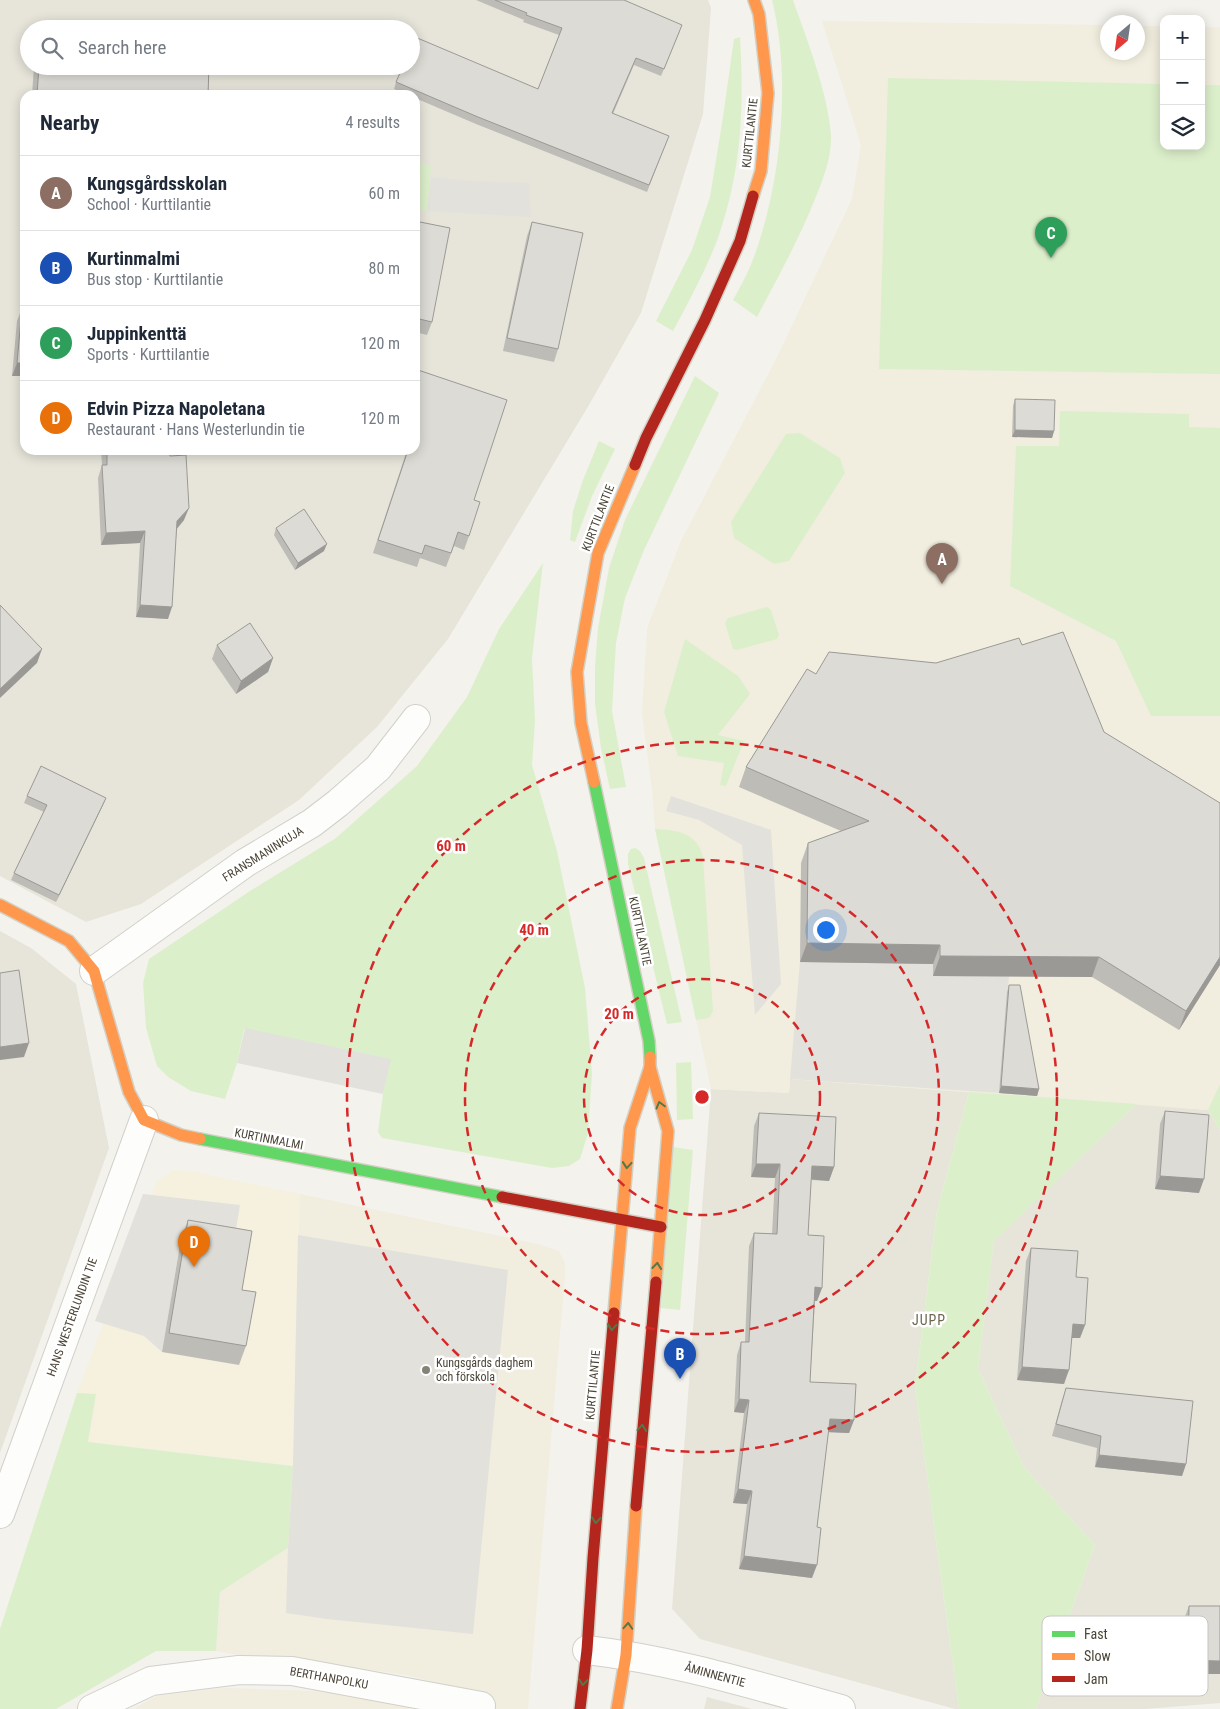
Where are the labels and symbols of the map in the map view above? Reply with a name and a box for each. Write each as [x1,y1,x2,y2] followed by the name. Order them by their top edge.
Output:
[1100,15,1145,60] north arrow
[739,97,761,169] street label: KURTTILANTIE
[1035,217,1067,258] pin: C
[579,483,617,553] street label: KURTTILANTIE
[926,543,958,584] pin: A
[220,824,306,884] street label: FRANSMANINKUJA
[436,837,466,855] text: 60 m
[626,895,654,967] street label: KURTTILANTIE
[813,917,839,943] your location
[519,921,549,939] text: 40 m
[604,1005,634,1023] text: 20 m
[693,1088,711,1106] centre of rings
[655,1100,666,1109] one-way arrow
[233,1125,305,1153] street label: KURTINMALMI
[621,1161,632,1169] one-way arrow
[178,1226,210,1267] pin: D
[44,1256,100,1378] street label: HANS WESTERLUNDIN TIE
[651,1261,662,1269] one-way arrow
[912,1312,946,1328] district label: JUPP
[607,1323,618,1331] one-way arrow
[664,1338,696,1379] pin: B
[583,1349,603,1420] street label: KURTTILANTIE
[436,1356,533,1384] place label: Kungsgårds daghem och förskola
[420,1364,432,1376] marker: Kungsgårds daghem och förskola
[636,1423,647,1431] one-way arrow
[591,1516,602,1524] one-way arrow
[1042,1616,1208,1696] legend
[623,1622,634,1630] one-way arrow
[1084,1626,1108,1642] text: Fast
[1084,1648,1111,1664] text: Slow
[683,1658,747,1690] street label: ÅMINNENTIE
[289,1664,370,1692] street label: BERTHANPOLKU
[1084,1671,1108,1687] text: Jam
[578,1678,589,1686] one-way arrow

